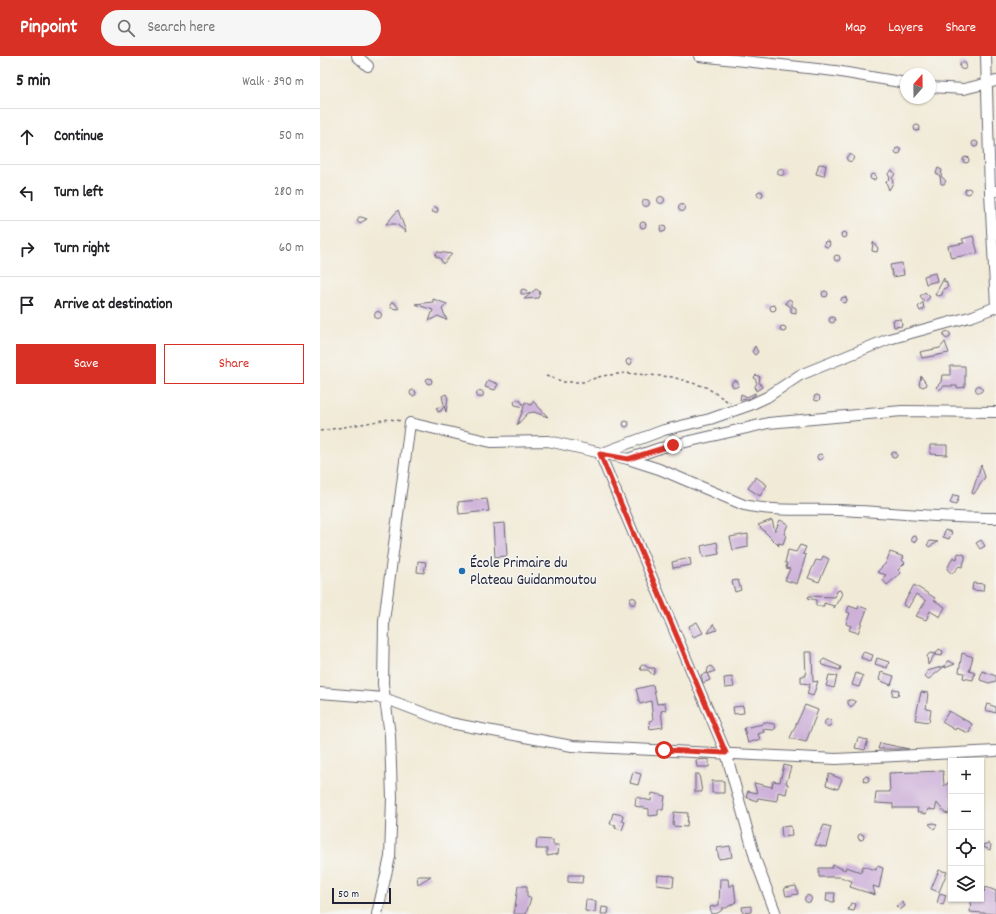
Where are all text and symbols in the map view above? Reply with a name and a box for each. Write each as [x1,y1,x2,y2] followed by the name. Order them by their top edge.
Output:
[101,10,381,46] search box
[20,15,77,42] text: Pinpoint
[115,17,137,39] icon: search
[147,17,215,39] text: Search here
[845,18,866,38] text: Map
[888,18,923,38] text: Layers
[945,18,976,38] text: Share
[900,68,936,104] north arrow
[16,70,50,94] text: 5 min
[242,73,304,92] text: Walk · 390 m
[16,126,38,148] icon: ahead
[54,126,103,148] text: Continue
[279,127,304,146] text: 50 m
[16,182,38,204] icon: left
[54,182,103,204] text: Turn left
[274,183,304,202] text: 280 m
[16,238,38,260] icon: right
[54,238,110,260] text: Turn right
[279,239,304,258] text: 60 m
[16,294,38,316] icon: arrive
[54,294,172,316] text: Arrive at destination
[16,344,156,384] button: Save
[164,344,304,384] button: Share
[664,436,682,454] route end
[470,553,596,592] place label: École Primaire du Plateau Guidanmoutou
[457,566,467,576] marker: École Primaire du Plateau Guidanmoutou
[655,741,673,759] route start
[948,758,984,902] map controls
[948,758,984,794] button: +
[948,794,984,830] button: −
[948,830,984,866] button: locate
[948,866,984,902] button: layers
[332,886,391,905] scale bar
[338,887,359,903] text: 50 m

